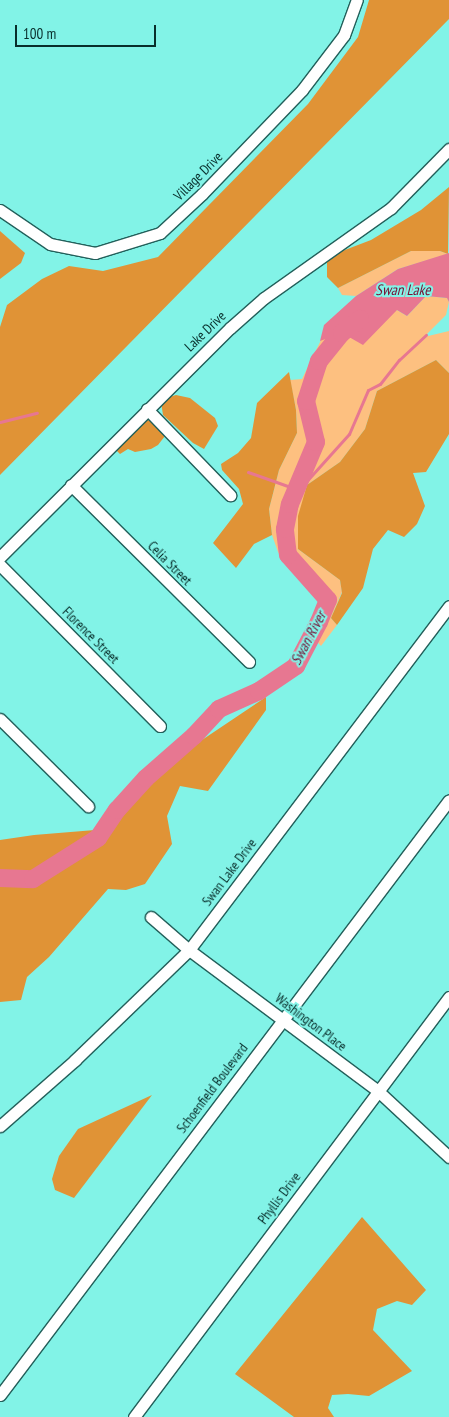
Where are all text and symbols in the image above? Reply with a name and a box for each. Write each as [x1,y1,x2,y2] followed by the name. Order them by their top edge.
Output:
[18,15,159,47] scale bar
[23,24,56,43] text: 100 m
[170,148,226,204] street label: Village Drive
[376,281,430,299] water label: Swan Lake
[181,307,229,355] street label: Lake Drive
[144,537,196,589] street label: Celia Street
[59,603,123,667] street label: Florence Street
[287,608,329,668] water label: Swan River
[198,835,260,909] street label: Swan Lake Drive
[272,990,350,1054] street label: Washington Place
[173,1040,251,1136] street label: Schoenfield Boulevard
[254,1169,304,1227] street label: Phyllis Drive

